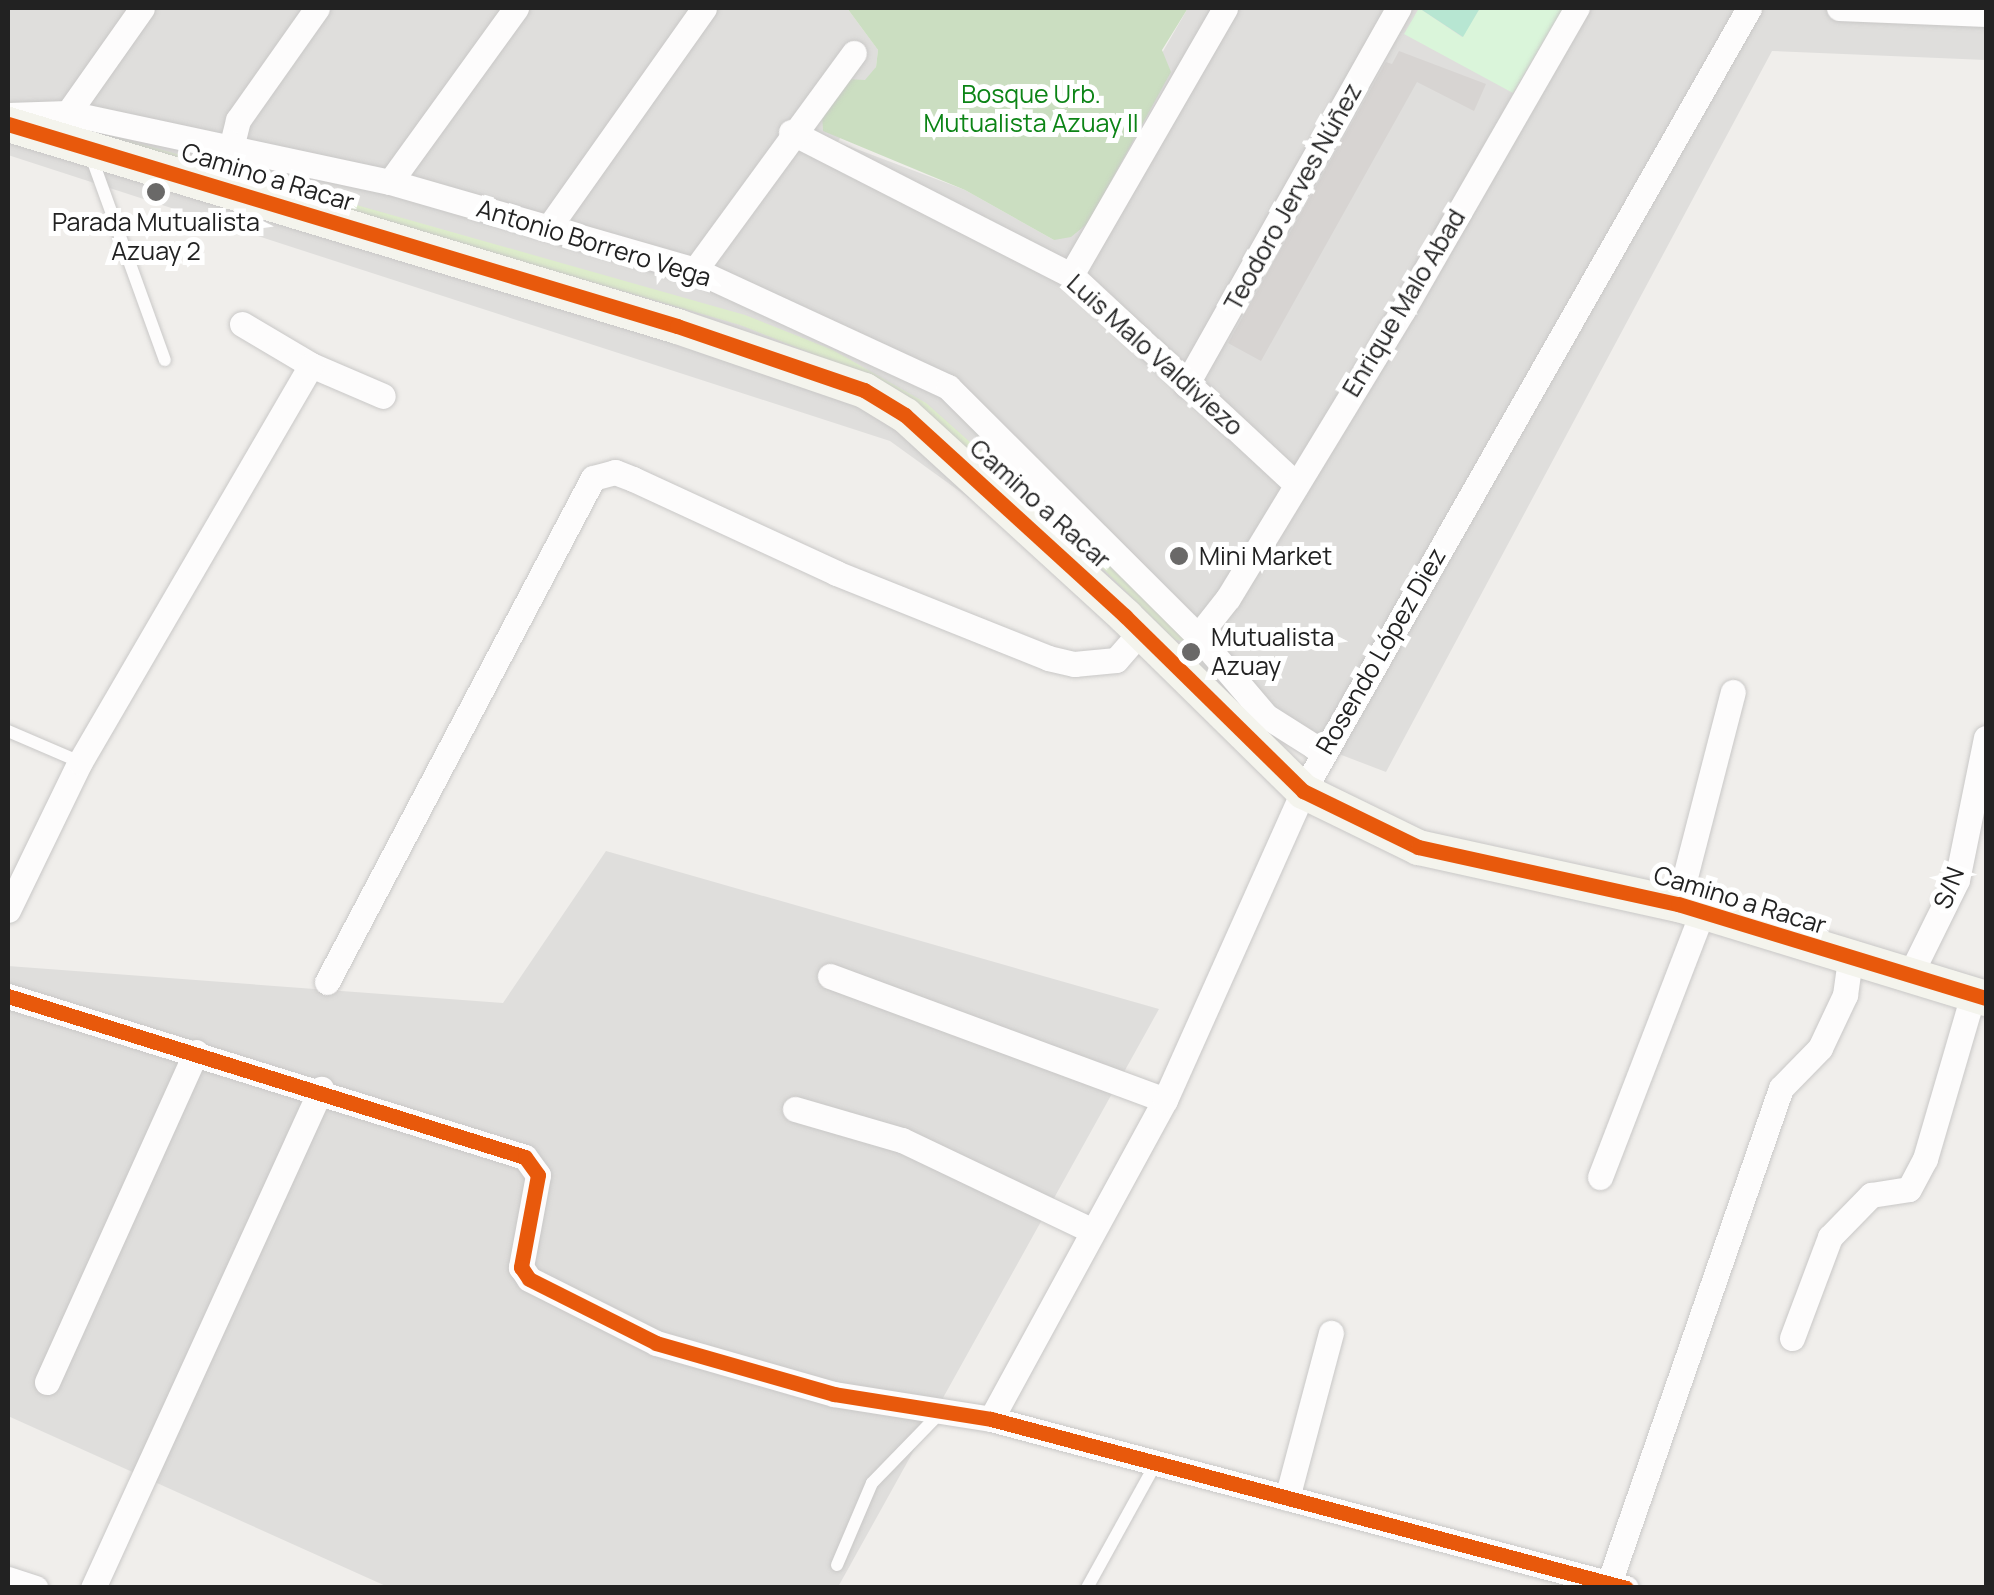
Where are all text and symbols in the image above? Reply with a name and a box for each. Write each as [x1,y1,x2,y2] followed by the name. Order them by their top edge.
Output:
[1218,78,1368,316] street label: Teodoro Jerves Núñez
[923,80,1139,139] park label: Bosque Urb. Mutualista Azuay II
[178,137,358,217] street label: Camino a Racar
[145,181,167,203] marker: Parada Mutualista Azuay 2
[473,193,715,293] street label: Antonio Borrero Vega
[1336,204,1472,402] street label: Enrique Malo Abad
[52,208,260,267] place label: Parada Mutualista Azuay 2
[1061,268,1249,442] street label: Luis Malo Valdiviezo
[964,433,1116,575] street label: Camino a Racar
[1199,541,1332,571] place label: Mini Market
[1310,543,1452,759] street label: Rosendo López Diez
[1168,545,1190,567] marker: Mini Market
[1211,623,1334,682] place label: Mutualista Azuay
[1180,641,1202,663] marker: Mutualista Azuay
[1650,860,1830,940] street label: Camino a Racar
[1927,863,1971,913] street label: S/N

